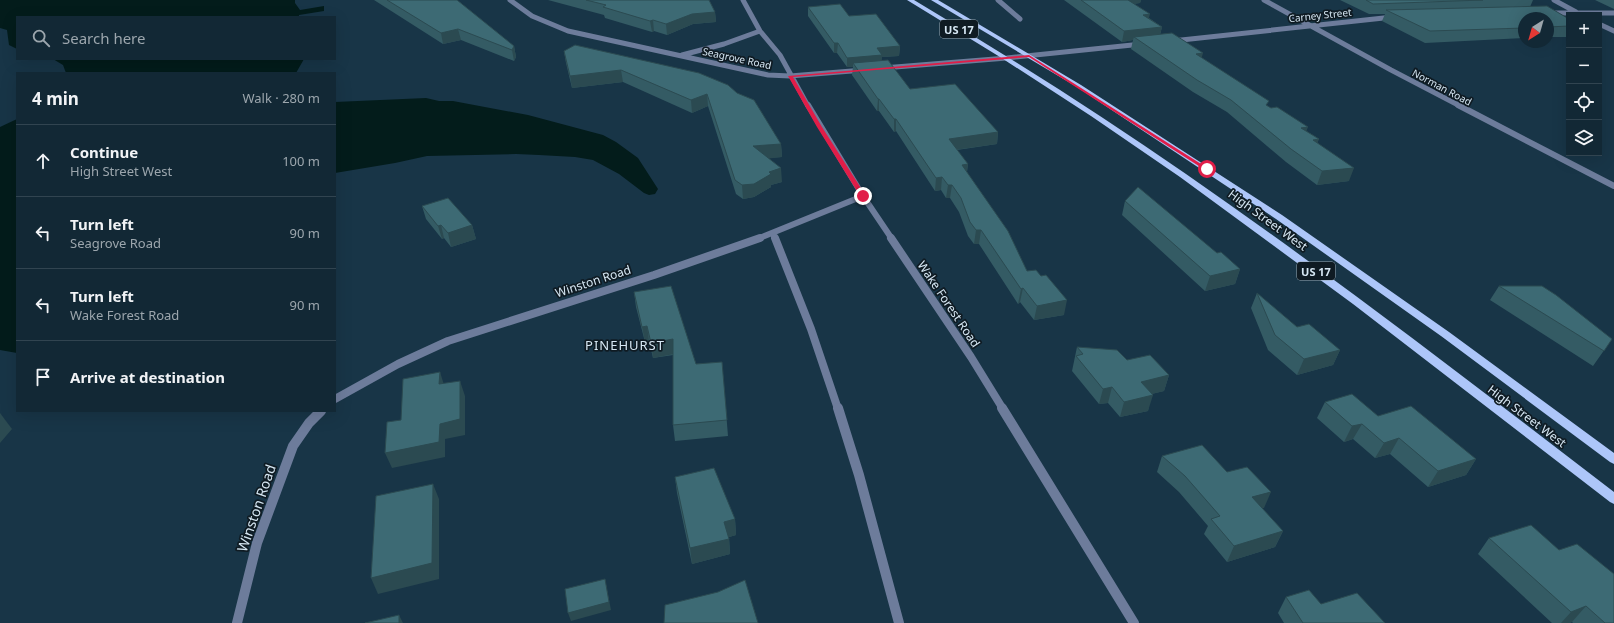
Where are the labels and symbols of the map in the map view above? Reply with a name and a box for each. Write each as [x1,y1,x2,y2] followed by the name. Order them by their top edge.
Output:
[1288,5,1353,25] street label: Carney Street
[1518,12,1554,48] north arrow
[940,20,978,38] road number: US 17
[701,44,773,72] street label: Seagrove Road
[1410,65,1474,109] street label: Norman Road
[1198,160,1216,178] route start
[1225,185,1312,255] street label: High Street West
[854,187,872,205] route end
[914,257,984,351] street label: Wake Forest Road
[553,261,633,301] street label: Winston Road
[1297,262,1335,280] road number: US 17
[585,336,665,354] district label: PINEHURST
[1484,381,1570,452] street label: High Street West
[232,462,280,554] street label: Winston Road

